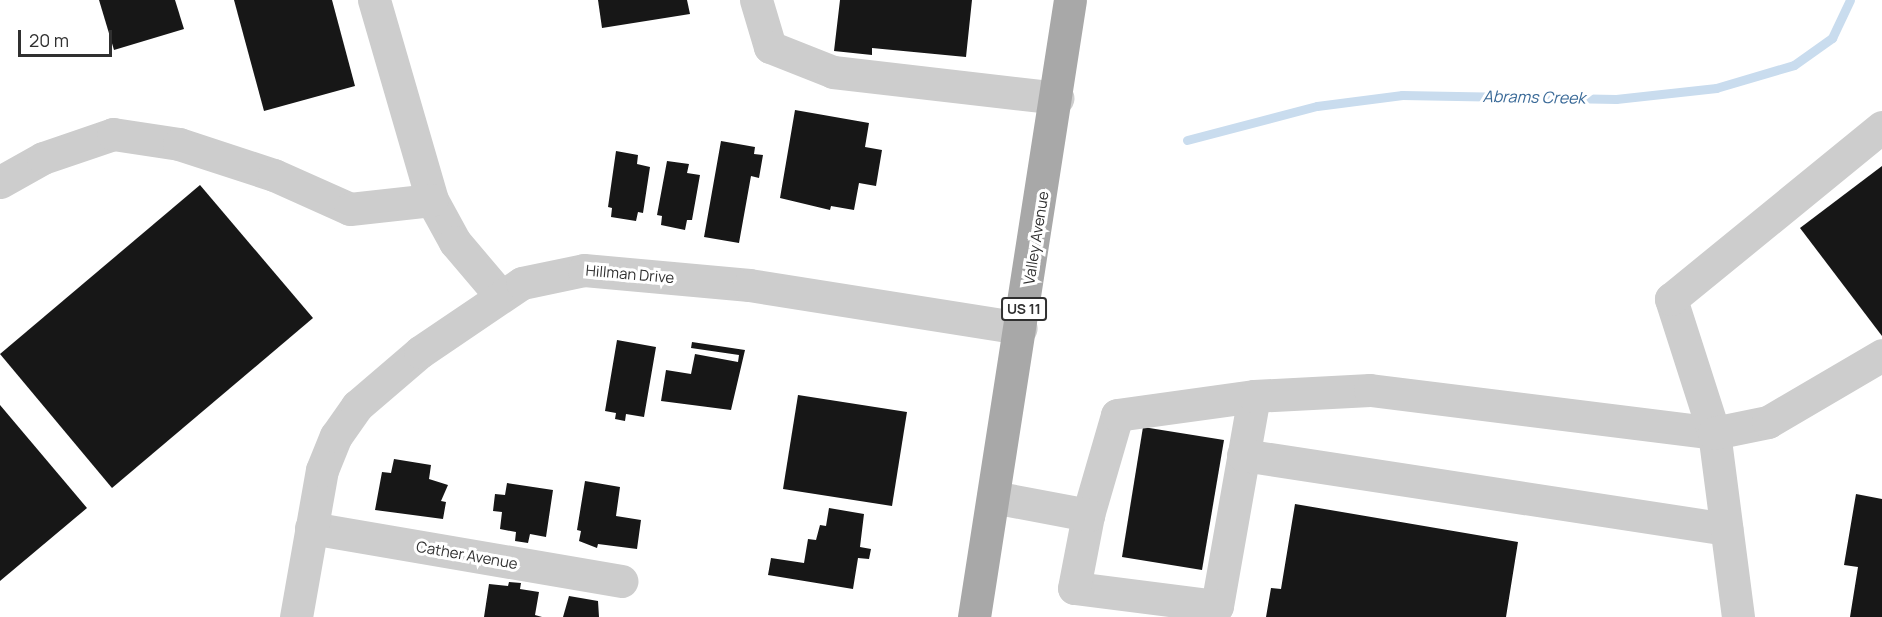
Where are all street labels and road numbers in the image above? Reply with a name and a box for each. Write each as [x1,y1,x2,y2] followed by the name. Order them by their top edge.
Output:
[1020,190,1052,286] street label: Valley Avenue
[585,261,675,287] street label: Hillman Drive
[1000,298,1048,320] road number: US 11
[415,537,519,573] street label: Cather Avenue

